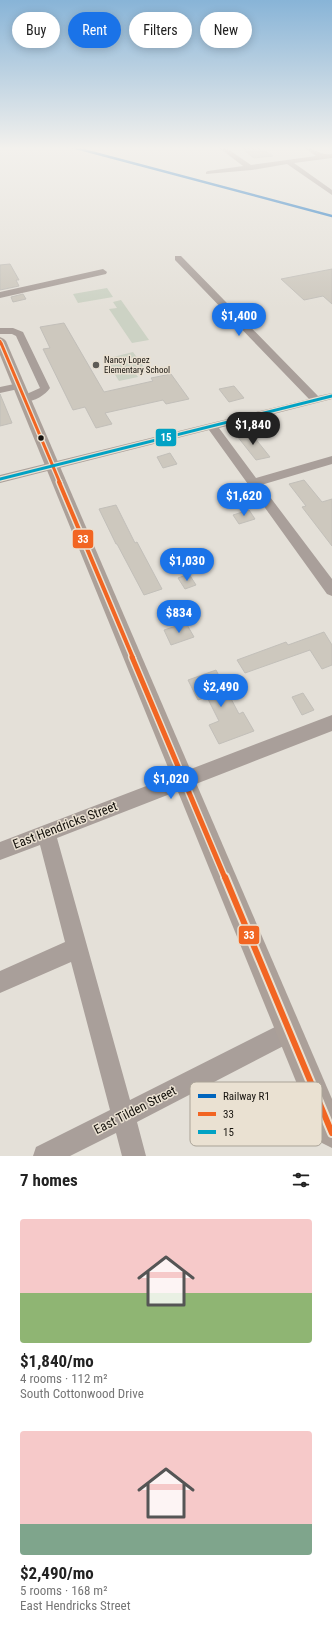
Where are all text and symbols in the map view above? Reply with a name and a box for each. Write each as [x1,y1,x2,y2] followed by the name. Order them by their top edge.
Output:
[12,12,60,48] chip: Buy
[68,12,121,48] chip: Rent
[129,12,192,48] chip: Filters
[200,12,252,48] chip: New
[206,303,272,337] pin: $1,400
[221,308,257,323] text: $1,400
[104,355,170,375] place label: Nancy Lopez Elementary School
[91,360,101,370] marker: Nancy Lopez Elementary School
[220,412,286,446] pin: $1,840
[235,417,271,432] text: $1,840
[155,428,177,447] line badge: 15
[160,431,172,444] text: 15
[36,433,46,443] unlabelled marker
[211,483,277,517] pin: $1,620
[226,488,262,503] text: $1,620
[72,529,94,549] line badge: 33
[77,533,89,546] text: 33
[154,548,220,582] pin: $1,030
[169,553,205,568] text: $1,030
[155,600,203,634] pin: $834
[166,605,192,620] text: $834
[188,674,254,708] pin: $2,490
[203,679,239,694] text: $2,490
[138,766,204,800] pin: $1,020
[153,771,189,786] text: $1,020
[11,798,119,852] street label: East Hendricks Street
[238,925,260,945] line badge: 33
[243,929,255,942] text: 33
[190,1082,322,1146] legend
[91,1083,179,1137] street label: East Tilden Street
[223,1090,270,1103] text: Railway R1
[223,1108,234,1121] text: 33
[223,1126,234,1139] text: 15
[290,1169,312,1191] icon: filters
[20,1170,78,1190] text: 7 homes
[130,1245,202,1317] icon: home
[20,1351,94,1371] text: $1,840/mo
[20,1371,107,1386] text: 4 rooms · 112 m²
[20,1386,144,1401] text: South Cottonwood Drive
[130,1457,202,1529] icon: home
[20,1563,94,1583] text: $2,490/mo
[20,1583,107,1598] text: 5 rooms · 168 m²
[20,1598,131,1613] text: East Hendricks Street

